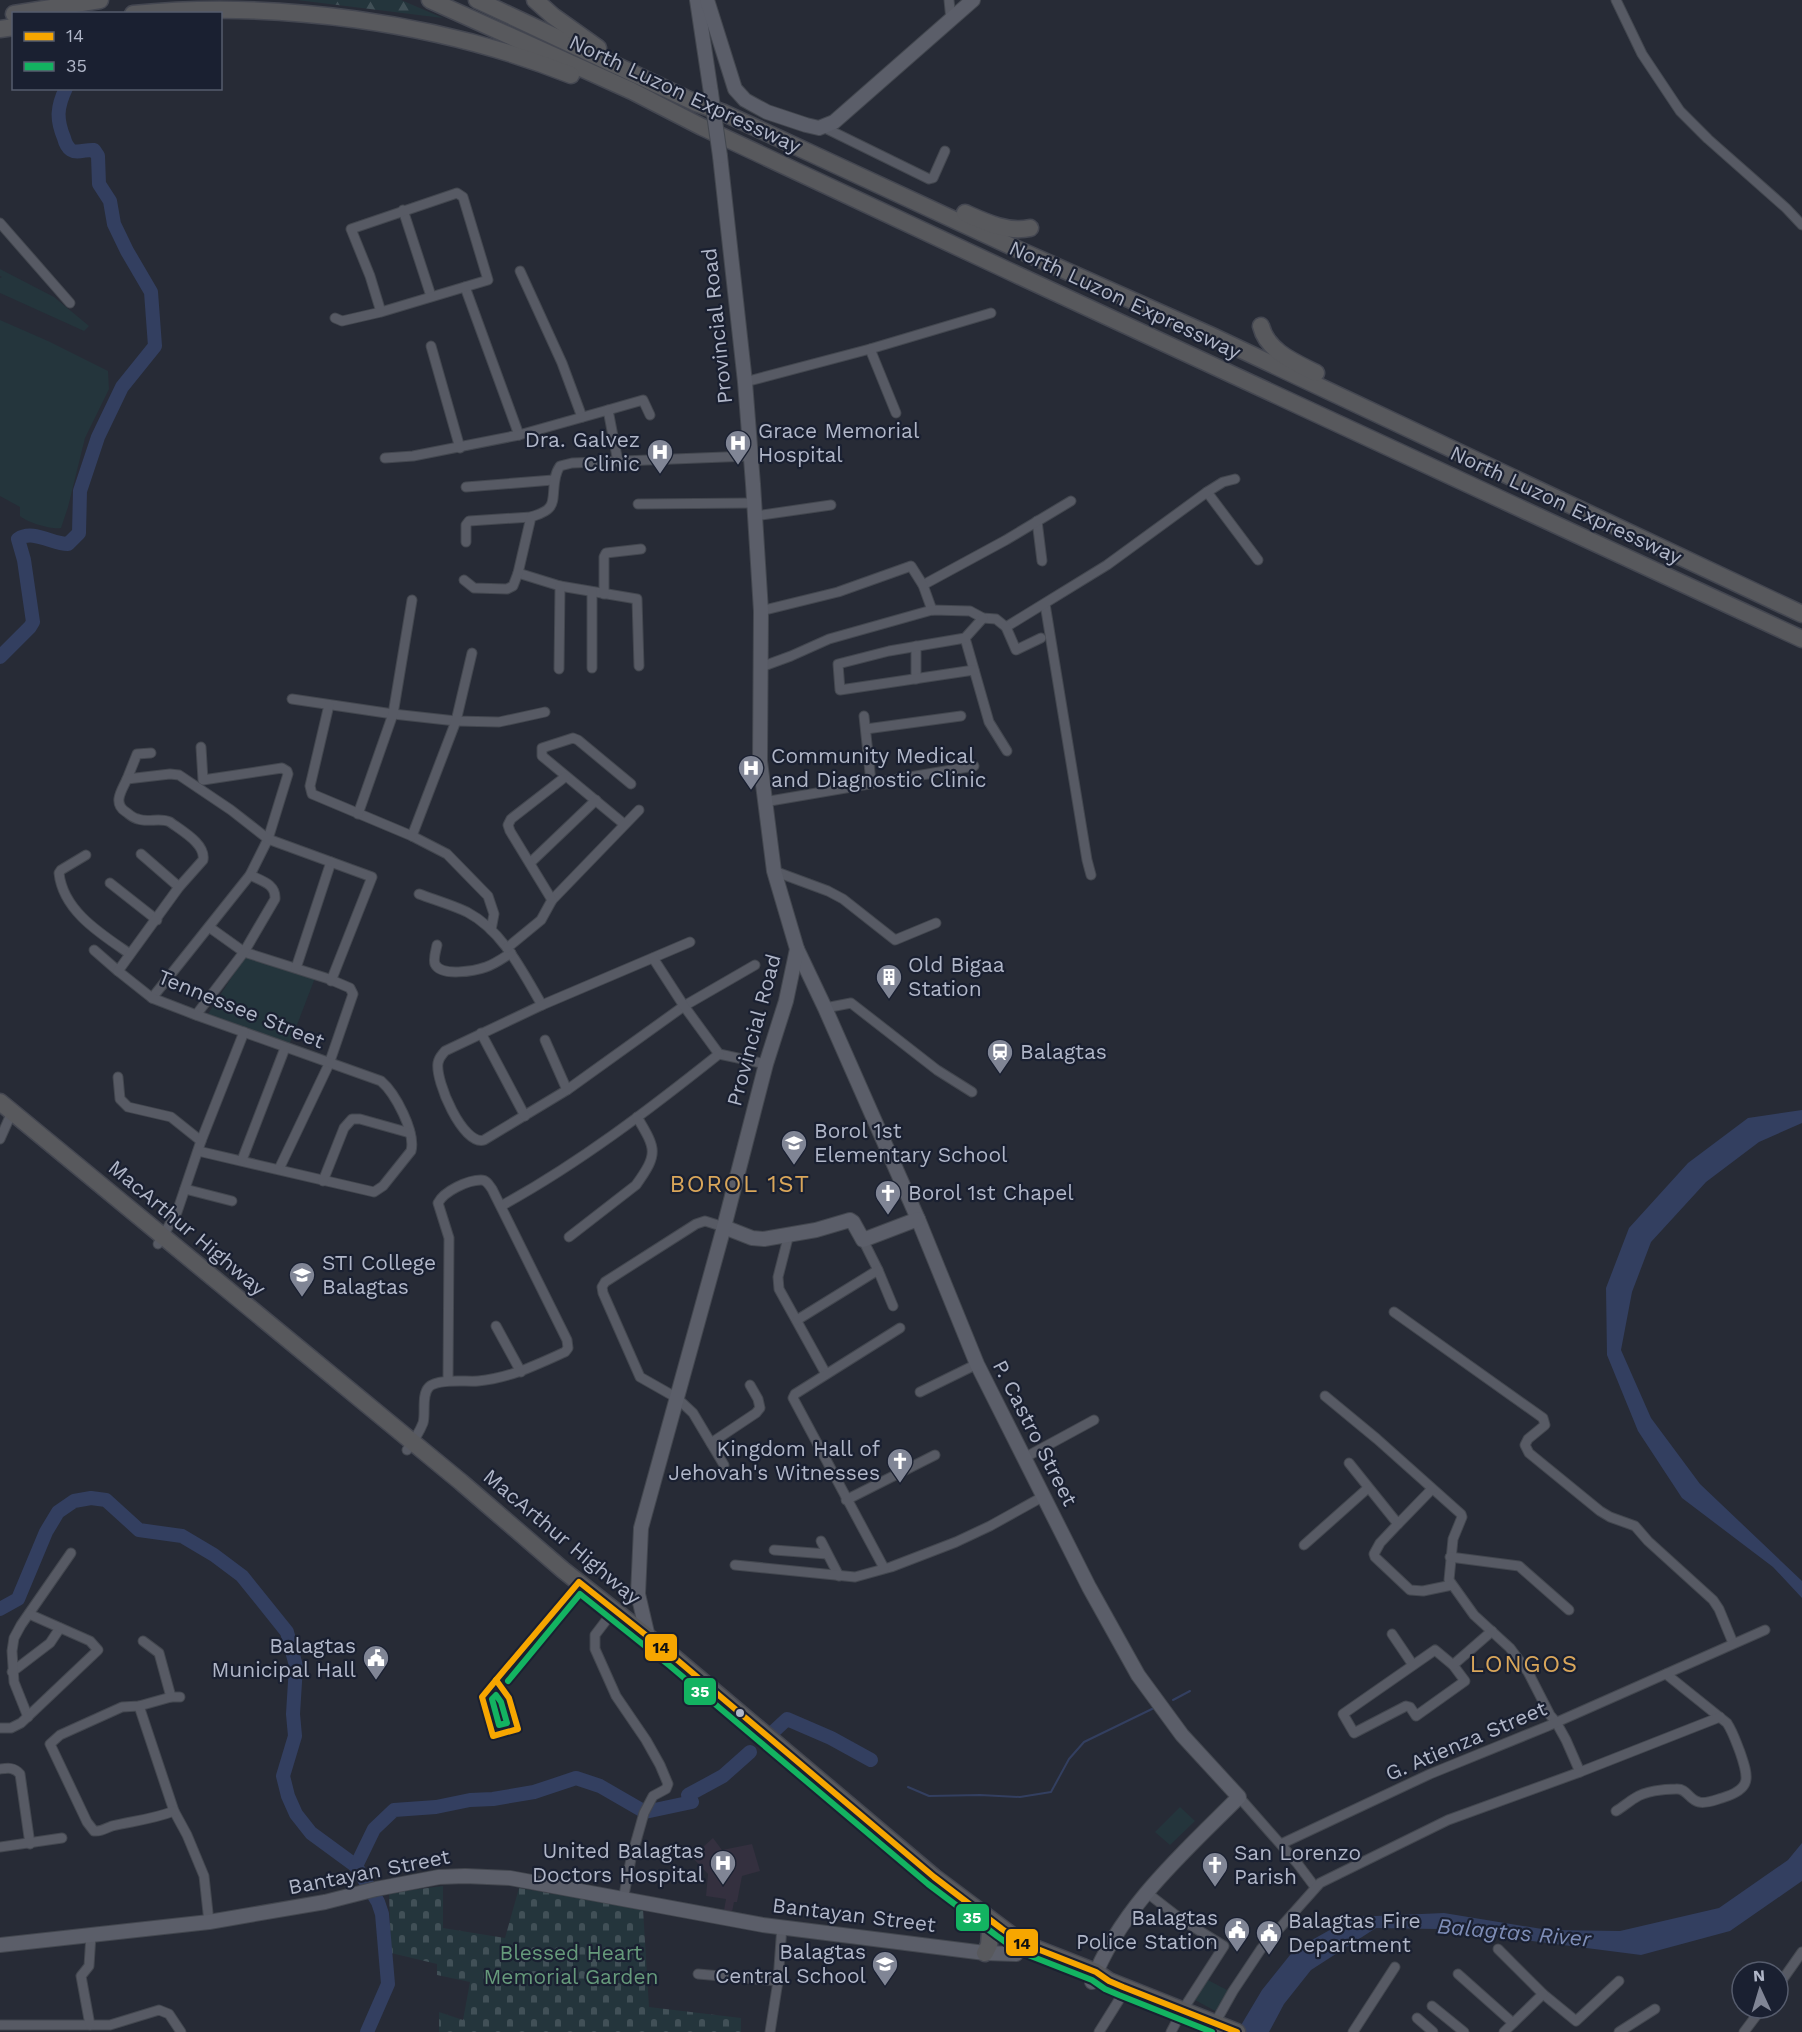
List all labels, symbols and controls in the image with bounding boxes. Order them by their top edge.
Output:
legend [12,12,222,90]
text: 14 [66,25,84,46]
street label: North Luzon Expressway [565,29,805,158]
text: 35 [66,55,87,76]
street label: North Luzon Expressway [1005,235,1245,364]
street label: Provincial Road [696,247,737,405]
place label: Grace Memorial Hospital [758,418,920,467]
place label: Dra. Galvez Clinic [525,427,640,476]
hospital icon: Grace Memorial Hospital [723,428,753,466]
hospital icon: Dra. Galvez Clinic [645,437,675,475]
street label: North Luzon Expressway [1446,440,1686,569]
place label: Community Medical and Diagnostic Clinic [771,743,987,792]
hospital icon: Community Medical and Diagnostic Clinic [736,753,766,791]
street label: Provincial Road [721,951,786,1109]
place label: Old Bigaa Station [908,952,1005,1001]
building icon: Old Bigaa Station [874,962,904,1000]
street label: Tennessee Street [154,964,328,1053]
station icon: Balagtas [985,1037,1015,1075]
place label: Balagtas [1020,1039,1107,1064]
place label: Borol 1st Elementary School [814,1118,1008,1167]
school or university icon: Borol 1st Elementary School [779,1128,809,1166]
street label: MacArthur Highway [104,1155,271,1301]
district label: BOROL 1ST [670,1170,810,1198]
church icon: Borol 1st Chapel [873,1178,903,1216]
place label: Borol 1st Chapel [908,1180,1074,1205]
place label: STI College Balagtas [322,1250,436,1299]
school or university icon: STI College Balagtas [287,1260,317,1298]
street label: P. Castro Street [988,1356,1083,1510]
place label: Kingdom Hall of Jehovah's Witnesses [668,1436,880,1485]
church icon: Kingdom Hall of Jehovah's Witnesses [885,1446,915,1484]
street label: MacArthur Highway [479,1464,646,1610]
place label: Balagtas Municipal Hall [211,1633,357,1682]
line badge: 14 [644,1633,678,1662]
text: 14 [652,1638,670,1657]
public building icon: Balagtas Municipal Hall [361,1643,391,1681]
district label: LONGOS [1469,1650,1579,1678]
line badge: 35 [683,1677,717,1706]
text: 35 [691,1682,709,1701]
street label: G. Atienza Street [1381,1695,1550,1786]
unlabelled marker [734,1707,746,1719]
place label: United Balagtas Doctors Hospital [532,1838,705,1887]
place label: San Lorenzo Parish [1234,1840,1361,1889]
street label: Bantayan Street [286,1844,452,1899]
hospital icon: United Balagtas Doctors Hospital [708,1848,738,1886]
church icon: San Lorenzo Parish [1200,1850,1230,1888]
street label: Bantayan Street [771,1892,937,1937]
line badge: 35 [955,1903,990,1932]
place label: Balagtas Police Station [1076,1905,1218,1954]
text: 35 [963,1908,981,1927]
place label: Balagtas Fire Department [1288,1908,1421,1957]
water label: Balagtas River [1436,1913,1593,1952]
public building icon: Balagtas Police Station [1222,1915,1252,1953]
public building icon: Balagtas Fire Department [1254,1918,1284,1956]
line badge: 14 [1005,1928,1039,1957]
text: 14 [1013,1934,1031,1953]
place label: Balagtas Central School [715,1939,867,1988]
park label: Blessed Heart Memorial Garden [484,1940,659,1989]
school or university icon: Balagtas Central School [870,1949,900,1987]
north arrow [1730,1960,1790,2020]
text: N [1752,1966,1766,1985]

